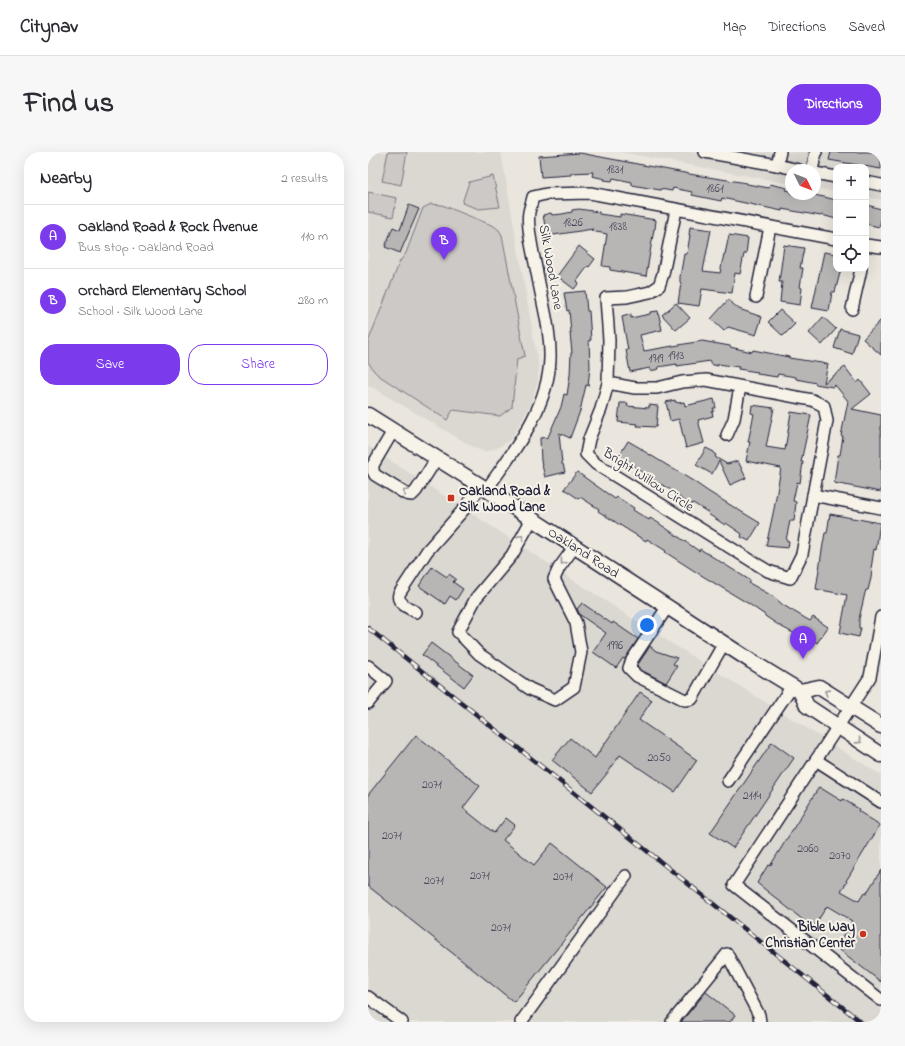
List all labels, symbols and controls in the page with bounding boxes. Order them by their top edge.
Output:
text: Citynav [20,14,78,41]
text: Map [723,17,746,38]
text: Directions [768,17,826,38]
text: Saved [848,17,885,38]
text: Find us [24,84,114,125]
button: Directions [787,84,881,125]
house number: 1831 [606,161,624,179]
north arrow [785,164,821,200]
map controls [833,164,869,272]
button: + [833,164,869,200]
text: Nearby [40,166,92,191]
text: 2 results [281,169,328,188]
house number: 1861 [706,180,724,198]
button: − [833,200,869,236]
house number: 1826 [563,214,583,232]
text: Oakland Road & Rock Avenue [78,216,258,238]
house number: 1838 [609,218,627,236]
street label: Silk Wood Lane [533,223,568,312]
text: A [49,227,57,246]
text: 110 m [301,227,328,246]
pin: B [431,227,457,260]
button: locate [833,236,869,272]
text: Bus stop · Oakland Road [78,238,214,257]
text: Orchard Elementary School [78,280,246,302]
text: B [49,291,57,310]
text: 280 m [298,291,328,310]
text: School · Silk Wood Lane [78,302,203,321]
button: Save [40,344,180,385]
button: Share [188,344,328,385]
house number: 1913 [668,347,684,365]
house number: 1919 [649,350,664,368]
street label: Bright Willow Circle [597,442,699,519]
place label: Oakland Road & Silk Wood Lane [459,481,551,518]
one-way arrow [401,489,409,497]
marker: Oakland Road & Silk Wood Lane [446,493,456,503]
street label: Oakland Road [543,522,623,584]
one-way arrow [517,534,524,541]
one-way arrow [561,558,568,565]
your location [637,615,657,635]
pin: A [790,626,816,659]
house number: 1996 [607,637,624,655]
one-way arrow [824,689,831,696]
one-way arrow [855,736,862,744]
house number: 2050 [647,749,671,767]
house number: 2071 [422,776,442,794]
house number: 2114 [743,787,761,805]
house number: 2071 [382,827,402,845]
house number: 2060 [797,840,819,858]
house number: 2070 [829,847,851,865]
house number: 2071 [470,867,490,885]
house number: 2071 [553,868,573,886]
house number: 2071 [424,872,444,890]
place label: Bible Way Christian Center [765,917,856,954]
house number: 2071 [491,919,511,937]
marker: Bible Way Christian Center [858,929,868,939]

